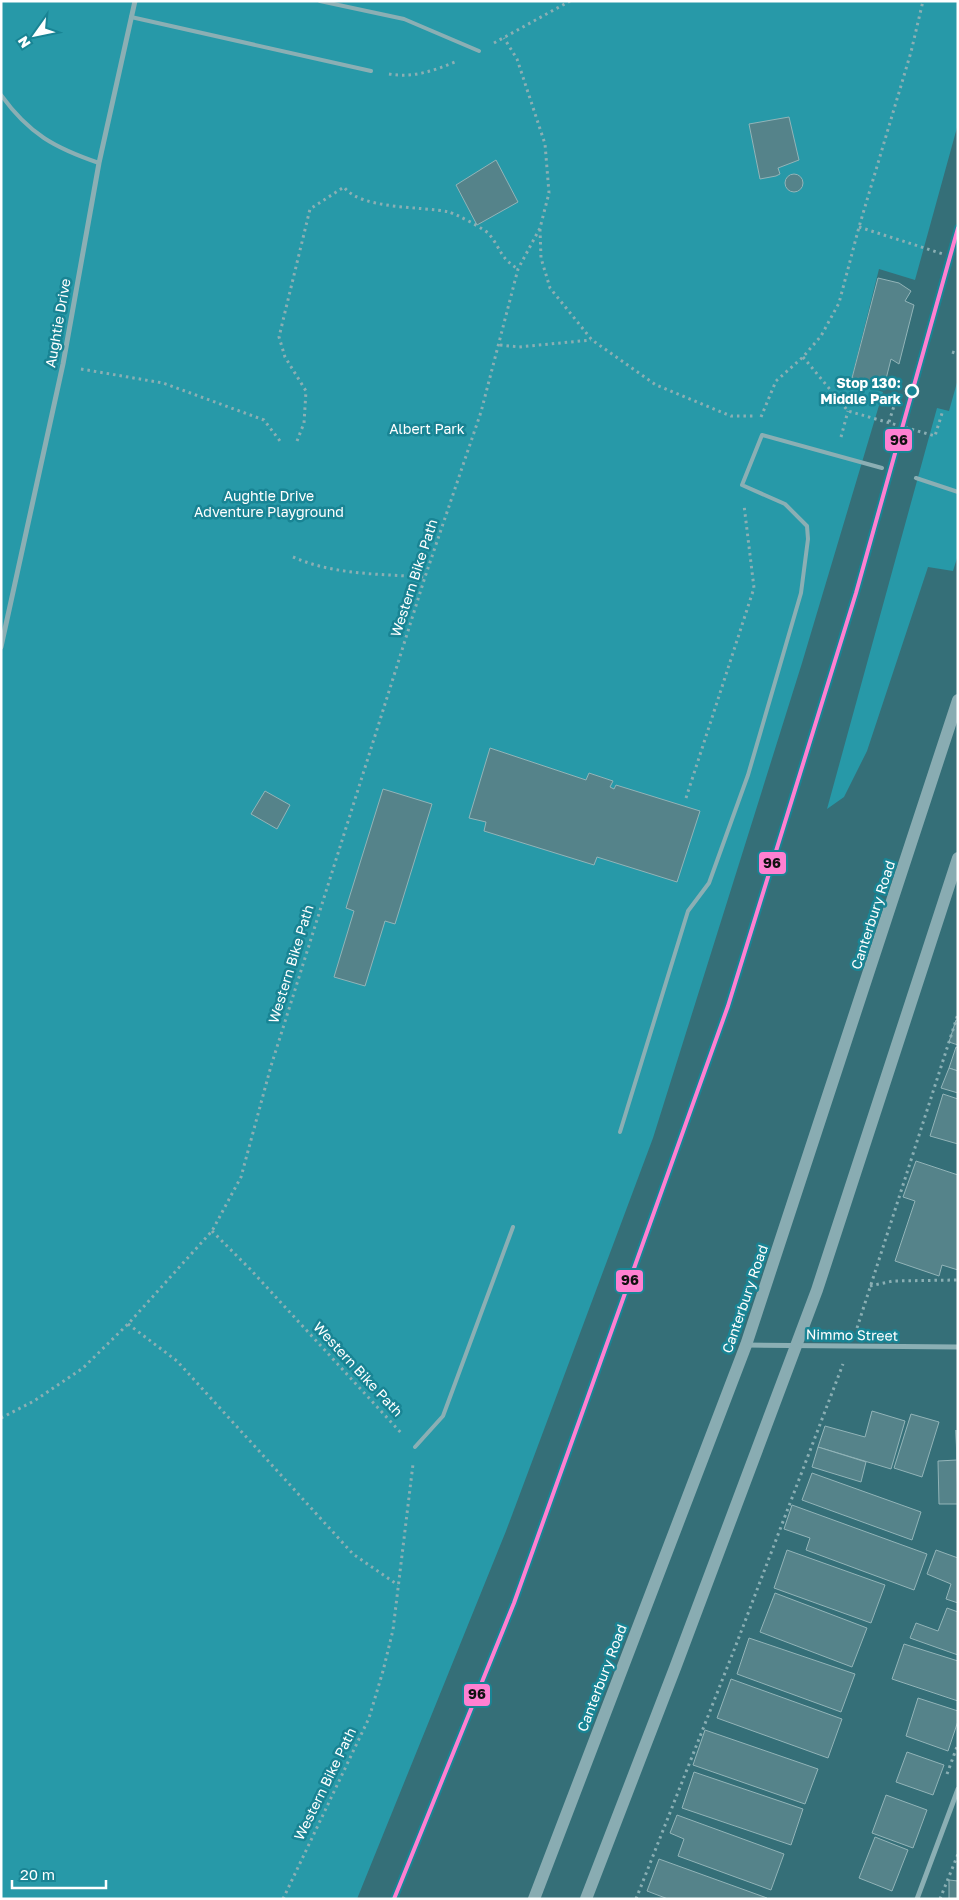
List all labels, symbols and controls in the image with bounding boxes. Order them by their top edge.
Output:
north arrow [10,10,60,60]
text: N [14,33,34,51]
street label: Aughtie Drive [41,277,74,369]
place label: Stop 130: Middle Park [820,374,901,407]
marker: Stop 130: Middle Park [905,384,919,398]
park label: Albert Park [389,420,465,437]
line badge: 96 [884,428,913,452]
text: 96 [890,431,908,448]
park label: Aughtie Drive Adventure Playground [194,487,344,520]
street label: Western Bike Path [386,517,441,639]
line badge: 96 [758,851,787,875]
text: 96 [763,854,781,871]
street label: Canterbury Road [847,858,898,972]
street label: Western Bike Path [264,903,317,1025]
street label: Canterbury Road [718,1242,771,1355]
line badge: 96 [615,1269,644,1293]
text: 96 [621,1271,639,1288]
street label: Western Bike Path [310,1318,407,1419]
street label: Nimmo Street [806,1325,898,1344]
street label: Canterbury Road [573,1622,630,1734]
line badge: 96 [463,1683,491,1707]
text: 96 [468,1685,486,1702]
street label: Western Bike Path [290,1725,359,1843]
scale bar [12,1858,106,1890]
text: 20 m [20,1865,55,1883]

